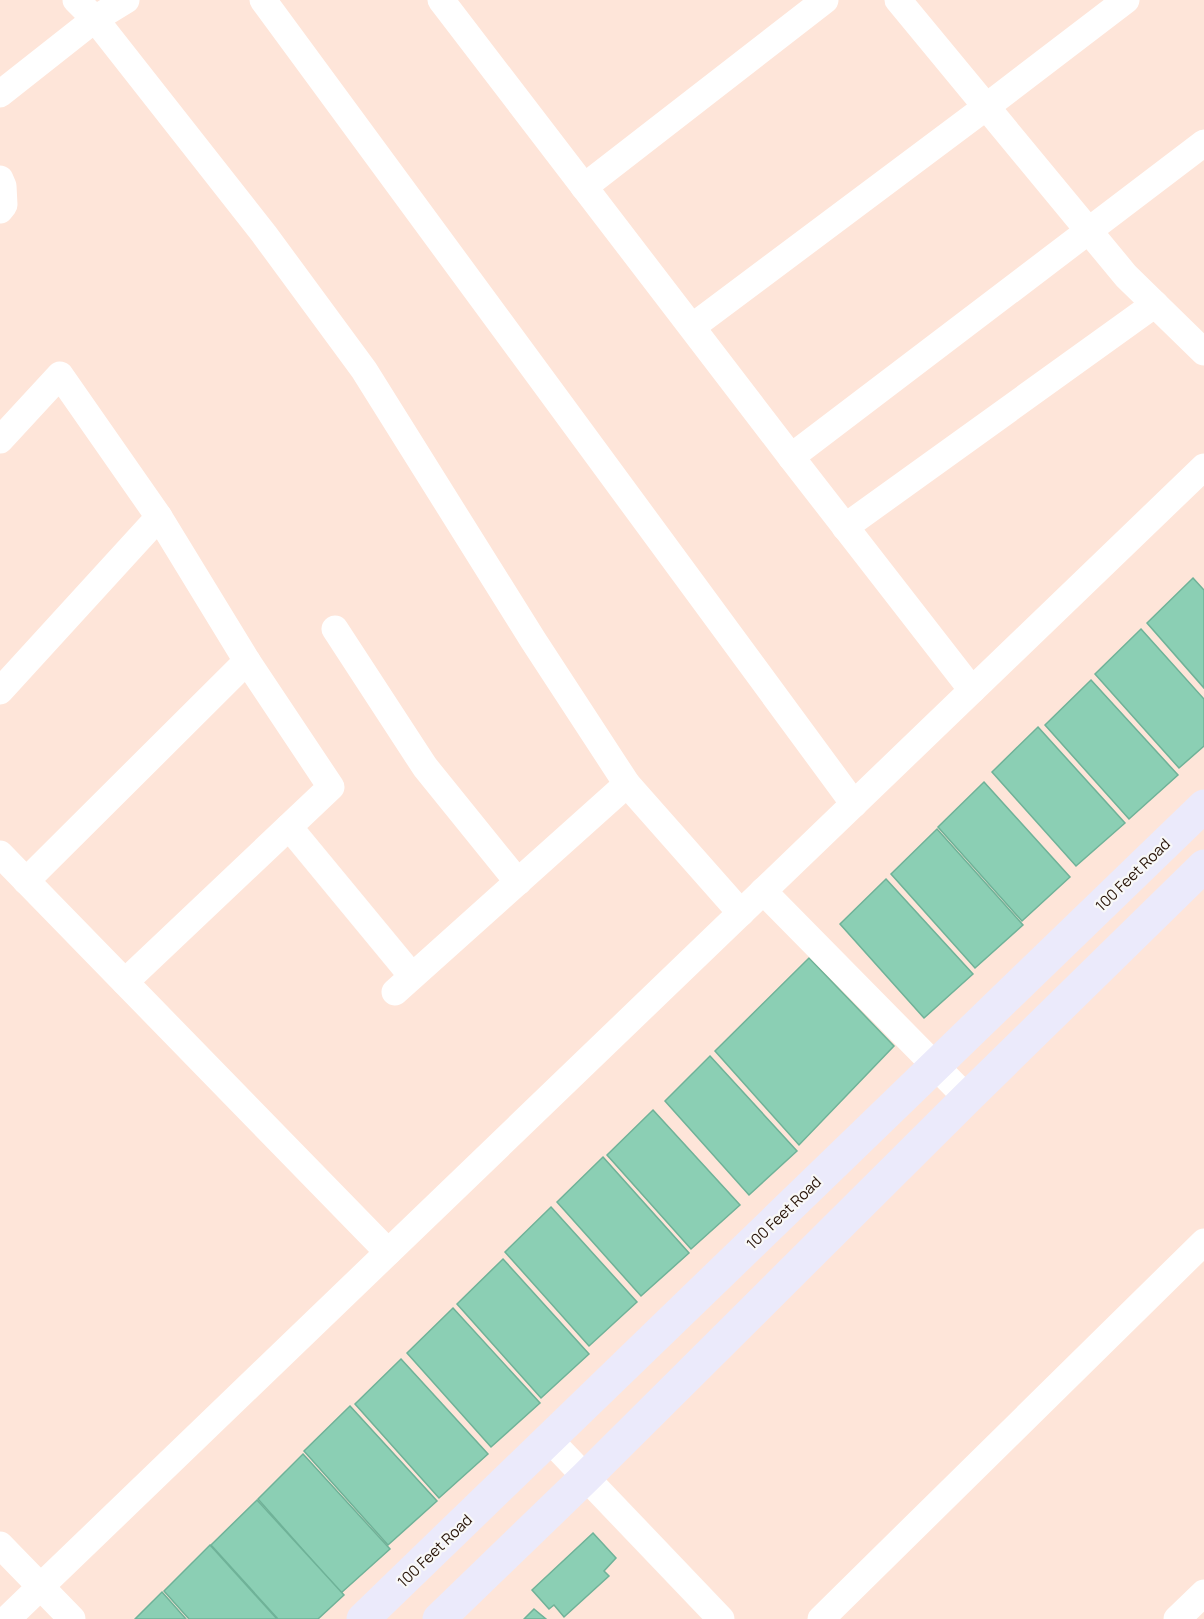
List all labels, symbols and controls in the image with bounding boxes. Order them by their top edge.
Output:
street label: 100 Feet Road [1091,834,1175,916]
street label: 100 Feet Road [742,1172,826,1254]
street label: 100 Feet Road [393,1510,477,1592]

